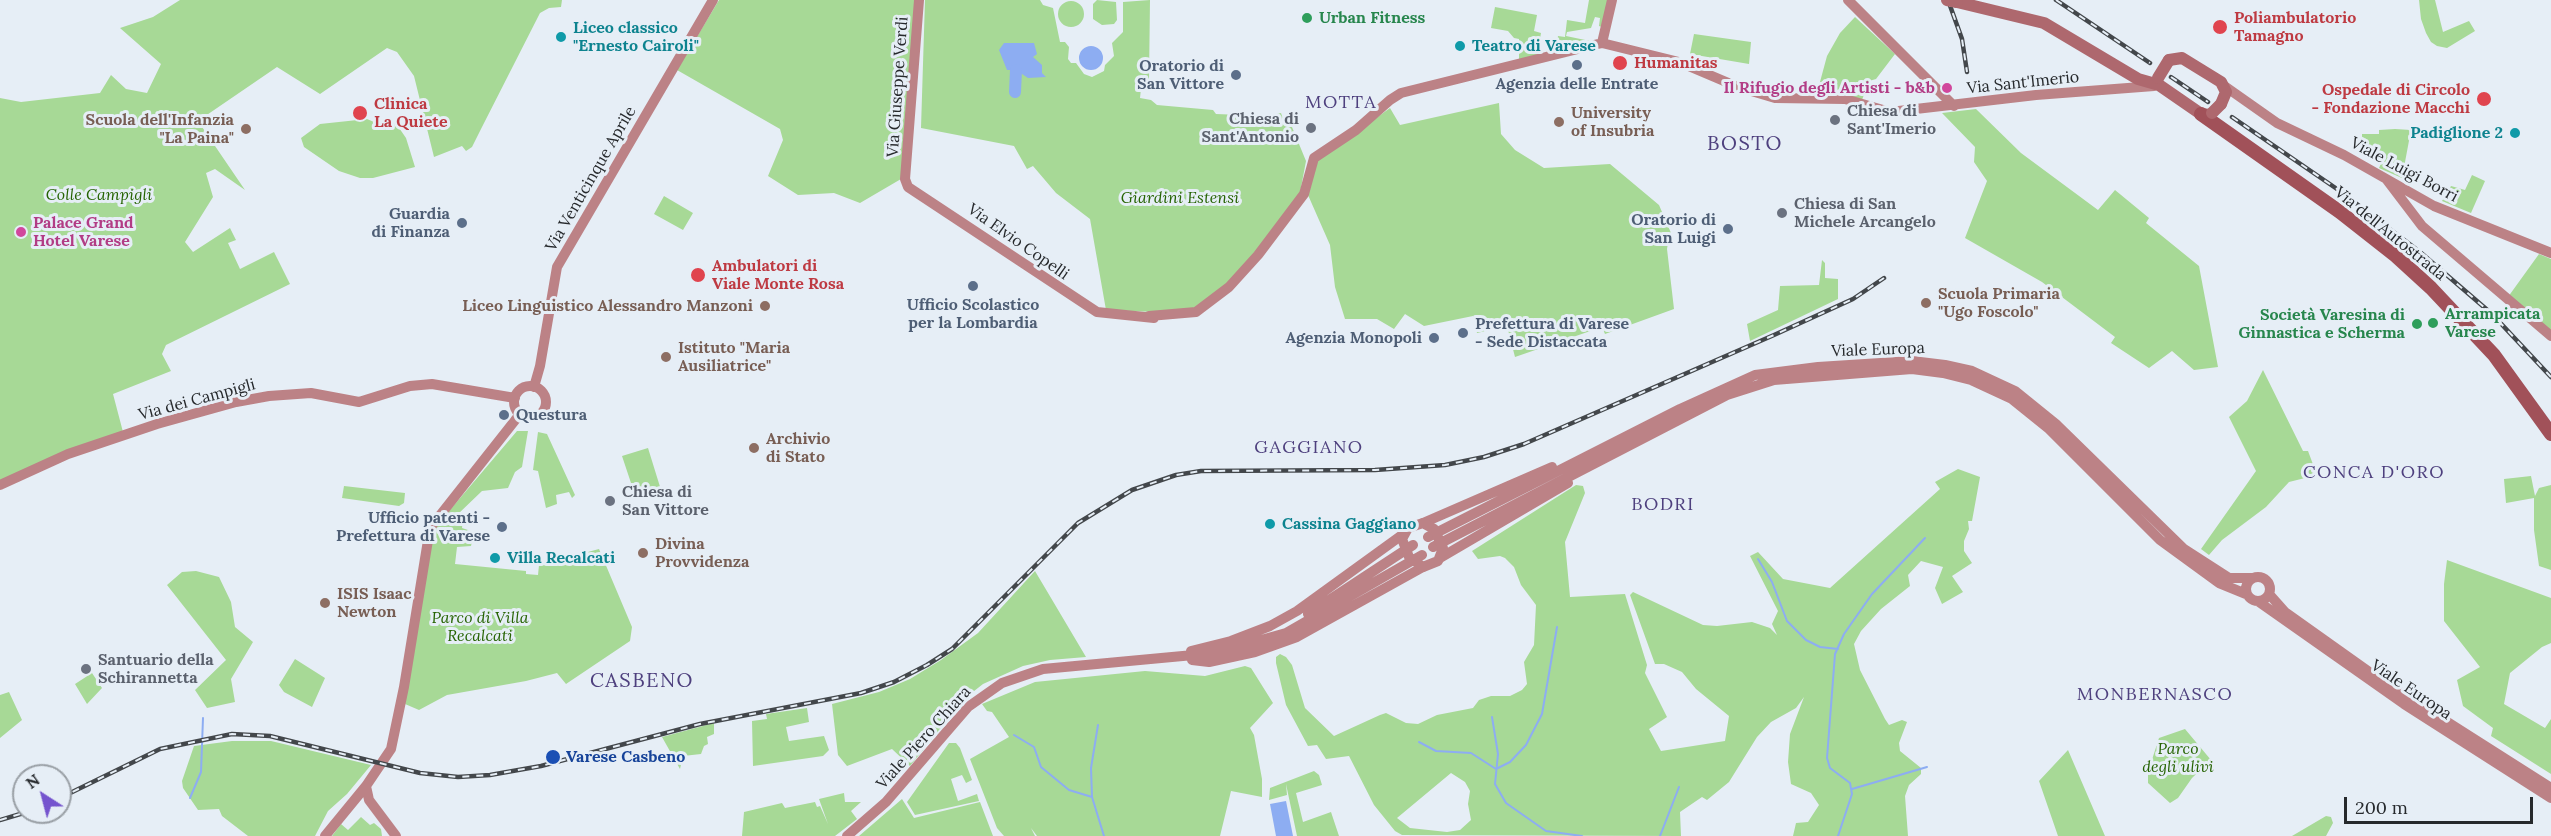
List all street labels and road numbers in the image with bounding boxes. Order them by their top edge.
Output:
street label: Via Giuseppe Verdi [884,16,912,158]
street label: Via Sant'Imerio [1966,68,2080,98]
street label: Via Venticinque Aprile [542,103,640,255]
street label: Viale Luigi Borri [2347,134,2461,206]
street label: Via dell'Autostrada [2330,183,2450,285]
street label: Via Elvio Copelli [964,200,1072,284]
street label: Viale Europa [1831,339,1925,361]
street label: Via dei Campigli [137,375,257,425]
street label: Viale Europa [2367,656,2455,724]
street label: Viale Piero Chiara [873,683,975,793]

